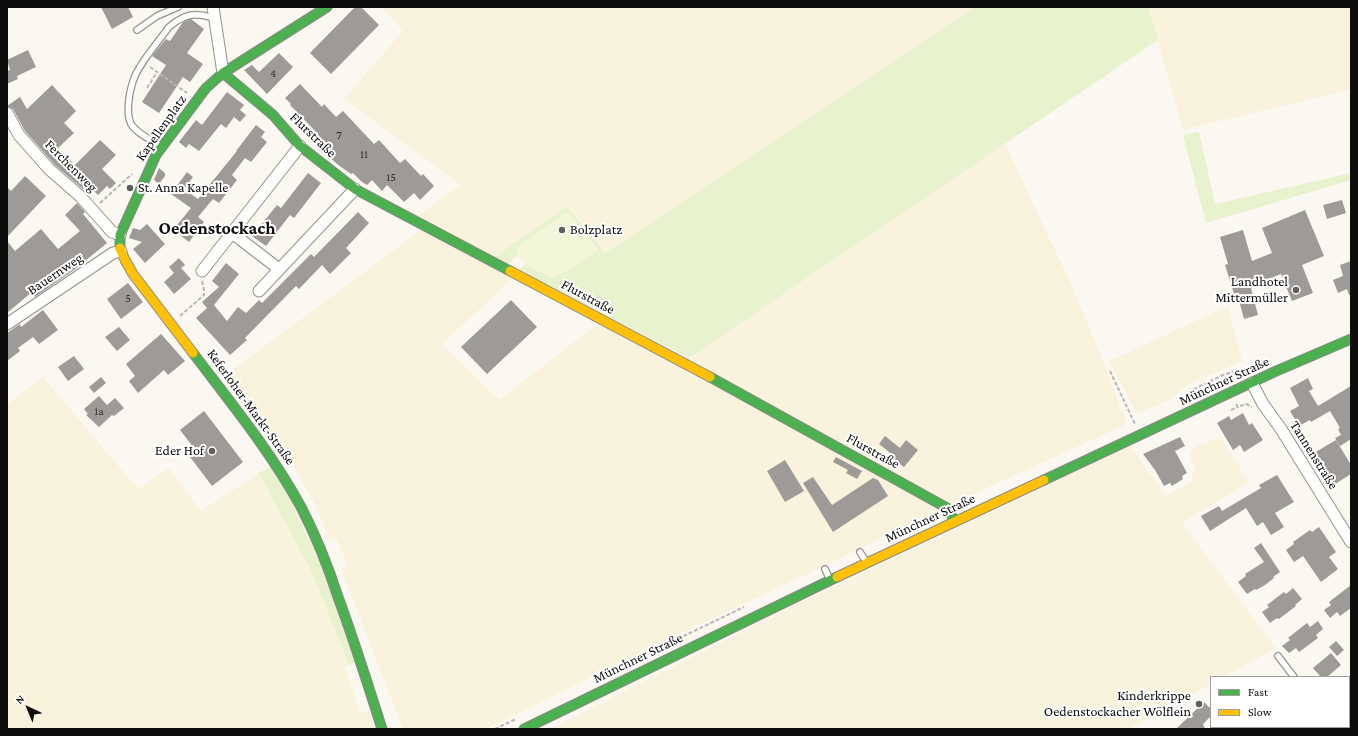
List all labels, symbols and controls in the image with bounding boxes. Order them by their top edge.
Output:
house number: 4 [270,66,276,80]
street label: Kapellenplatz [132,92,190,164]
street label: Flurstraße [286,109,340,161]
house number: 7 [336,128,342,142]
street label: Ferchenweg [41,136,101,196]
house number: 11 [360,147,368,161]
house number: 15 [386,170,396,184]
place label: St. Anna Kapelle [138,180,228,196]
marker: St. Anna Kapelle [125,183,135,193]
district label: Oedenstockach [158,217,276,239]
place label: Bolzplatz [570,222,622,238]
marker: Bolzplatz [557,225,567,235]
street label: Bauernweg [24,249,86,299]
place label: Landhotel Mittermüller [1215,274,1288,306]
street label: Flurstraße [558,276,618,318]
marker: Landhotel Mittermüller [1291,285,1301,295]
house number: 5 [125,291,131,305]
street label: Keferloher-Markt-Straße [203,346,299,468]
street label: Münchner Straße [1176,353,1272,409]
house number: 1a [94,404,104,418]
street label: Tannenstraße [1286,418,1342,492]
street label: Flurstraße [843,430,903,472]
place label: Eder Hof [155,443,204,459]
marker: Eder Hof [207,446,217,456]
street label: Münchner Straße [882,490,978,546]
street label: Münchner Straße [591,629,685,687]
legend [1210,676,1350,728]
text: Fast [1248,685,1268,699]
north arrow [8,688,48,728]
place label: Kinderkrippe Oedenstockacher Wölflein [1044,688,1191,720]
text: N [13,692,27,706]
marker: Kinderkrippe Oedenstockacher Wölflein [1194,699,1204,709]
text: Slow [1248,705,1272,719]

